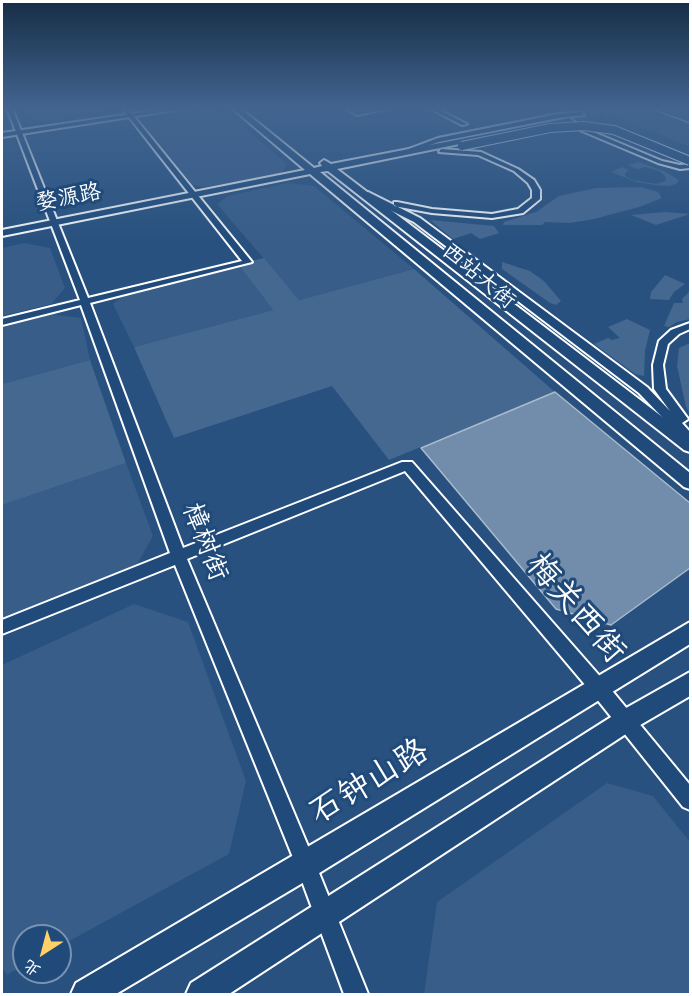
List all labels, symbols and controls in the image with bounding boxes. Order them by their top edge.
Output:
street label: 婺源路 [34,181,104,219]
street label: 西站大街 [435,240,519,316]
street label: 樟树街 [172,499,232,587]
street label: 梅关西街 [515,548,631,674]
street label: 石钟山路 [304,734,438,836]
north arrow [12,924,72,984]
text: 北 [19,953,46,981]

